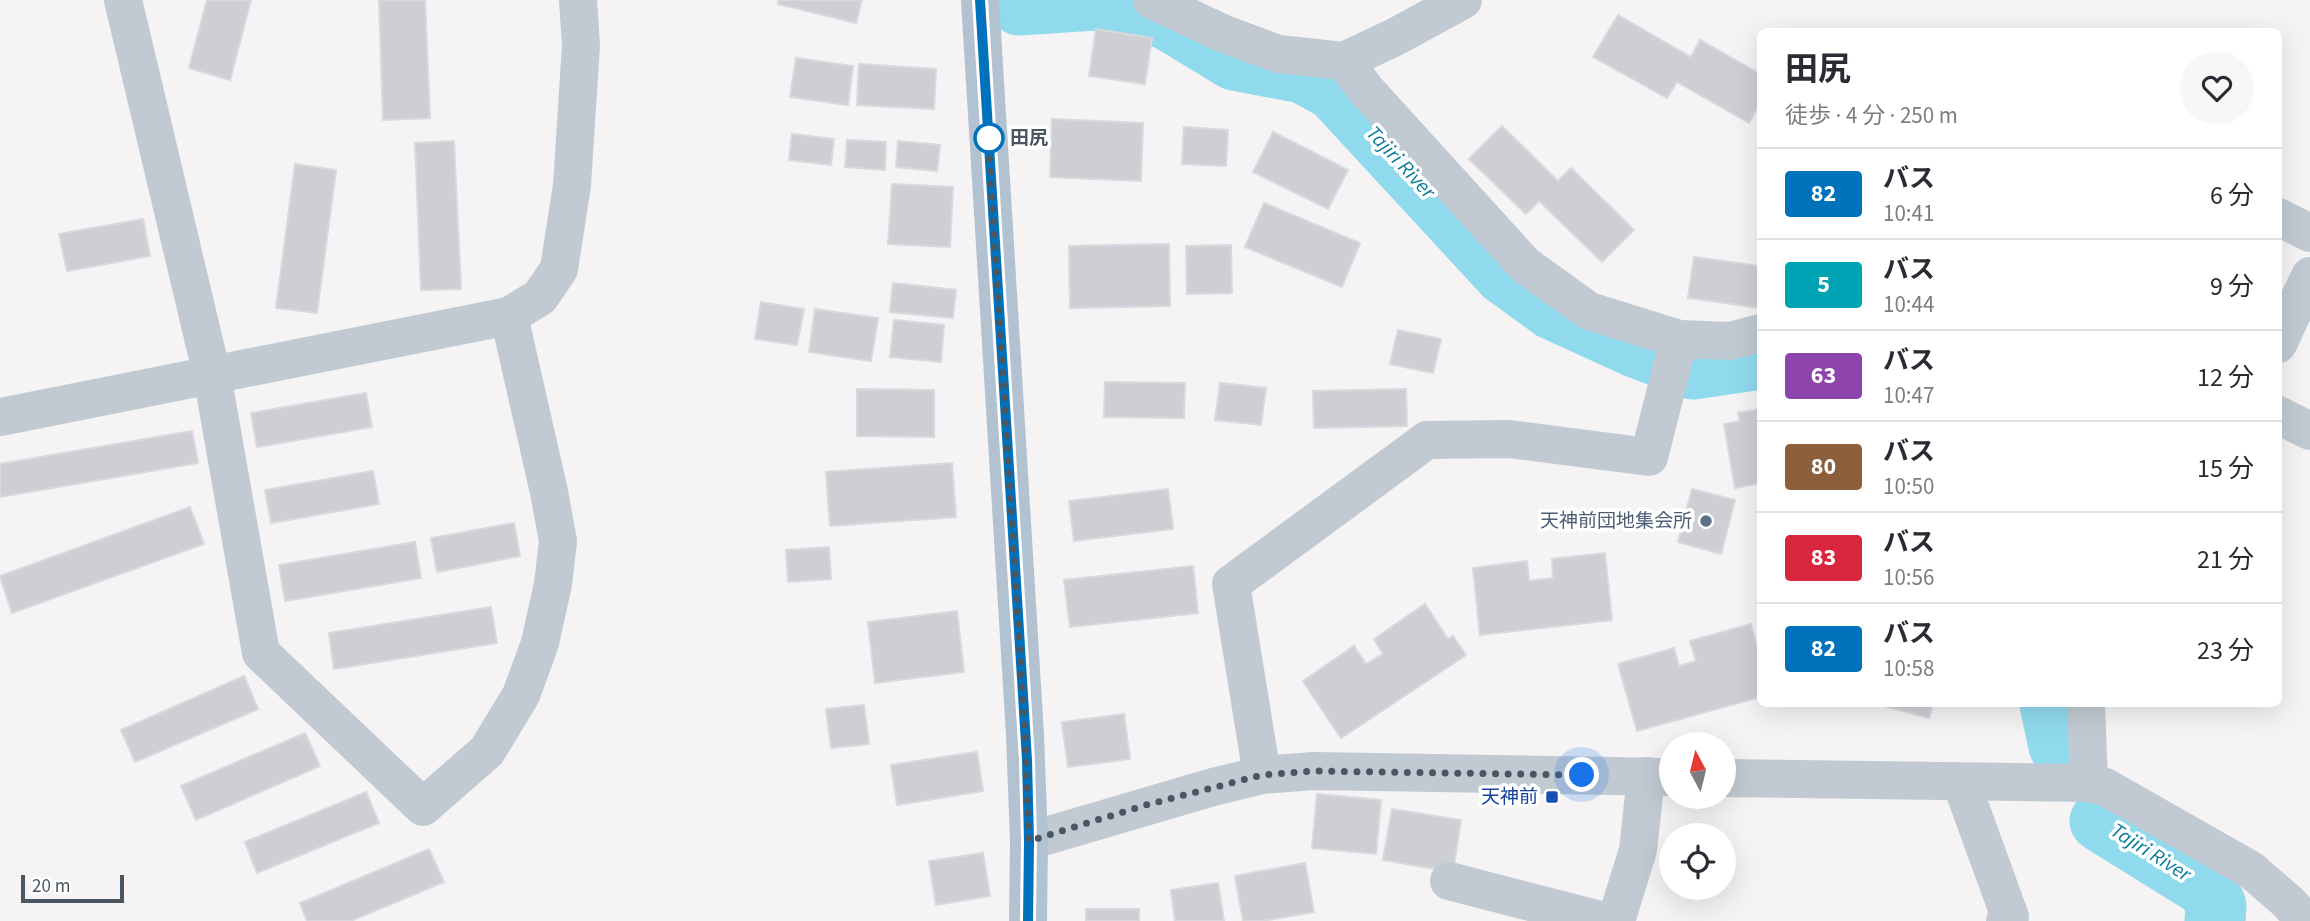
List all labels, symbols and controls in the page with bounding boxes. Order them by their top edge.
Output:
text: 田尻 [1785,46,1851,93]
button: heart [2180,51,2254,125]
text: 徒歩 · 4 分 · 250 m [1785,99,1958,132]
water label: Tajiri River [1359,119,1443,206]
marker: 田尻 [974,123,1004,153]
place label: 田尻 [1010,125,1048,152]
text: バス [1883,160,1935,197]
text: 82 [1811,176,1836,211]
text: 6 分 [2210,177,2254,214]
text: 10:41 [1883,197,1934,230]
text: バス [1883,251,1935,288]
text: 5 [1817,267,1830,302]
text: 9 分 [2210,268,2254,305]
text: 10:44 [1883,288,1934,321]
text: バス [1883,342,1935,379]
text: 63 [1811,358,1836,393]
text: 12 分 [2197,359,2254,396]
text: 10:47 [1883,379,1934,412]
text: バス [1883,433,1935,470]
text: 80 [1811,449,1836,484]
text: 15 分 [2197,450,2254,487]
text: 10:50 [1883,470,1934,503]
place label: 天神前団地集会所 [1540,508,1692,535]
marker: 天神前団地集会所 [1698,513,1714,529]
text: バス [1883,524,1935,561]
text: 83 [1811,540,1836,575]
text: 21 分 [2197,541,2254,578]
text: 10:56 [1883,561,1934,594]
text: バス [1883,615,1935,652]
text: 82 [1811,631,1836,666]
text: 23 分 [2197,632,2254,669]
text: 10:58 [1883,652,1934,685]
north arrow [1659,732,1736,808]
map controls [1659,732,1736,900]
your location [1564,757,1599,792]
place label: 天神前 [1481,784,1538,811]
marker: 天神前 [1544,789,1560,805]
water label: Tajiri River [2105,815,2198,889]
button: locate [1659,823,1736,900]
scale bar [21,872,124,904]
text: 20 m [32,873,70,900]

